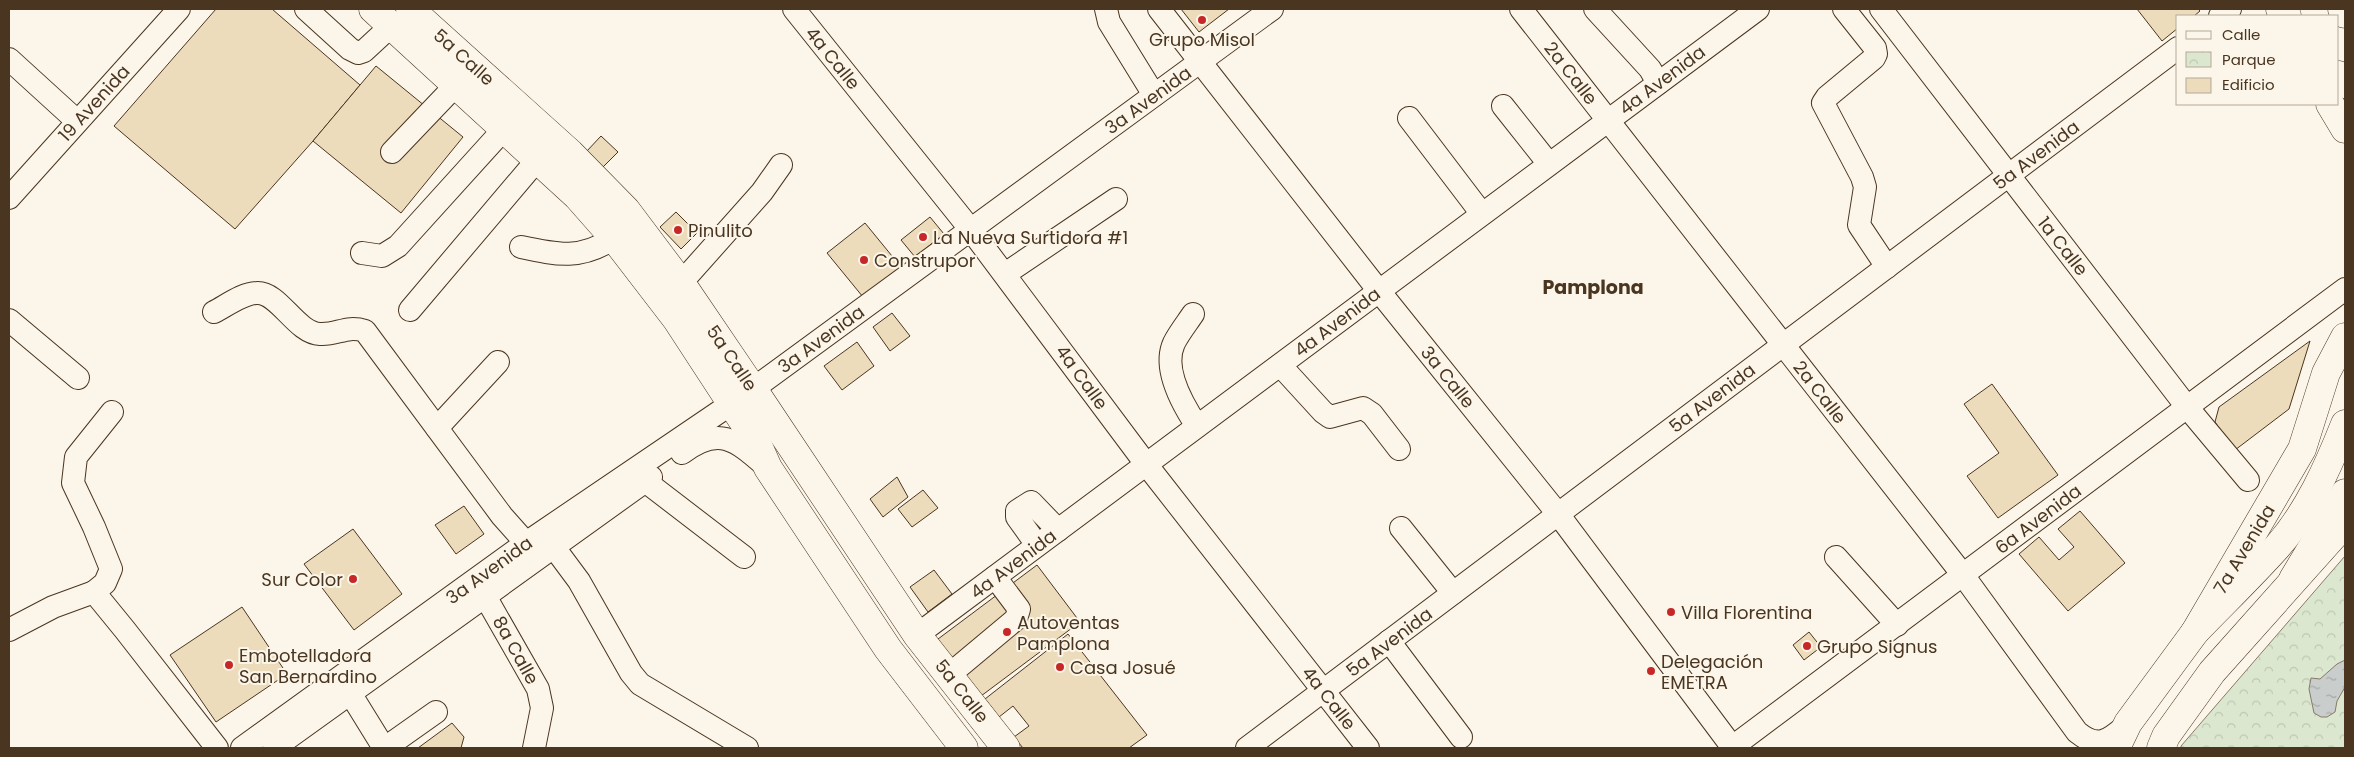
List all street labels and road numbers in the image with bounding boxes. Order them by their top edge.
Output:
street label: 4a Calle [800,21,866,95]
street label: 5a Calle [428,23,500,91]
street label: 2a Calle [1539,36,1603,110]
street label: 4a Avenida [1614,39,1710,121]
street label: 19 Avenida [53,59,135,147]
street label: 3a Avenida [1100,60,1196,140]
street label: 5a Avenida [1988,114,2084,196]
street label: 1a Calle [2032,211,2094,281]
street label: 4a Avenida [1289,281,1385,363]
street label: 3a Avenida [773,299,869,379]
street label: 5a Calle [701,320,763,396]
street label: 4a Calle [1050,340,1114,414]
street label: 3a Calle [1415,341,1481,413]
street label: 2a Calle [1788,355,1852,429]
street label: 5a Avenida [1664,357,1760,439]
street label: 6a Avenida [1990,478,2086,560]
street label: 7a Avenida [2207,499,2281,599]
street label: 4a Avenida [965,523,1061,605]
street label: 3a Avenida [441,530,537,610]
street label: 5a Avenida [1341,601,1437,683]
street label: 8a Calle [487,611,545,689]
street label: 5a Calle [929,654,995,728]
street label: 4a Calle [1296,661,1362,735]

